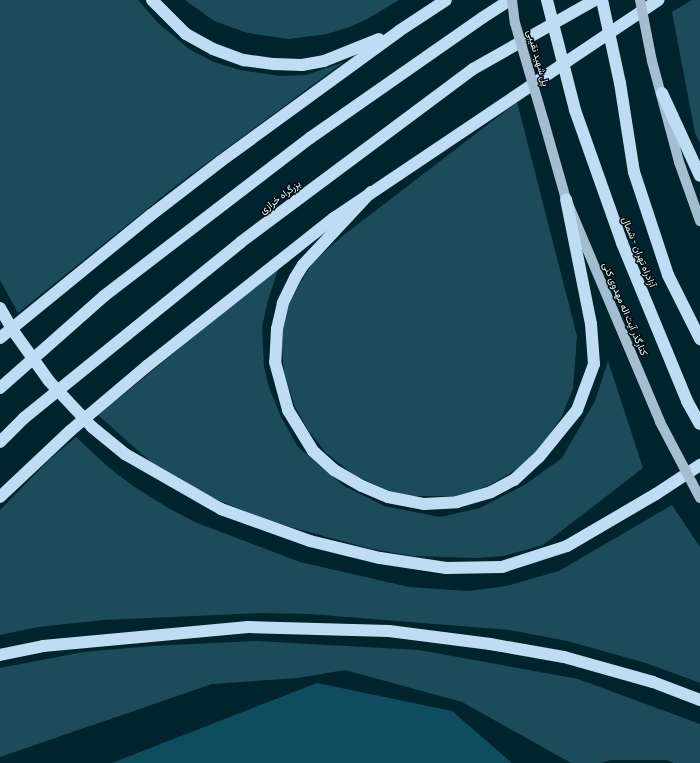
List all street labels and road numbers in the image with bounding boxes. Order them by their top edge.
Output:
street label: پل شهید نقیبی [524,28,552,88]
street label: بزرگراه خرازی [257,178,303,216]
street label: آزادراه تهران - شمال [619,215,659,289]
street label: کنارگذر آیت اله مهدوی کنی [600,260,650,358]

